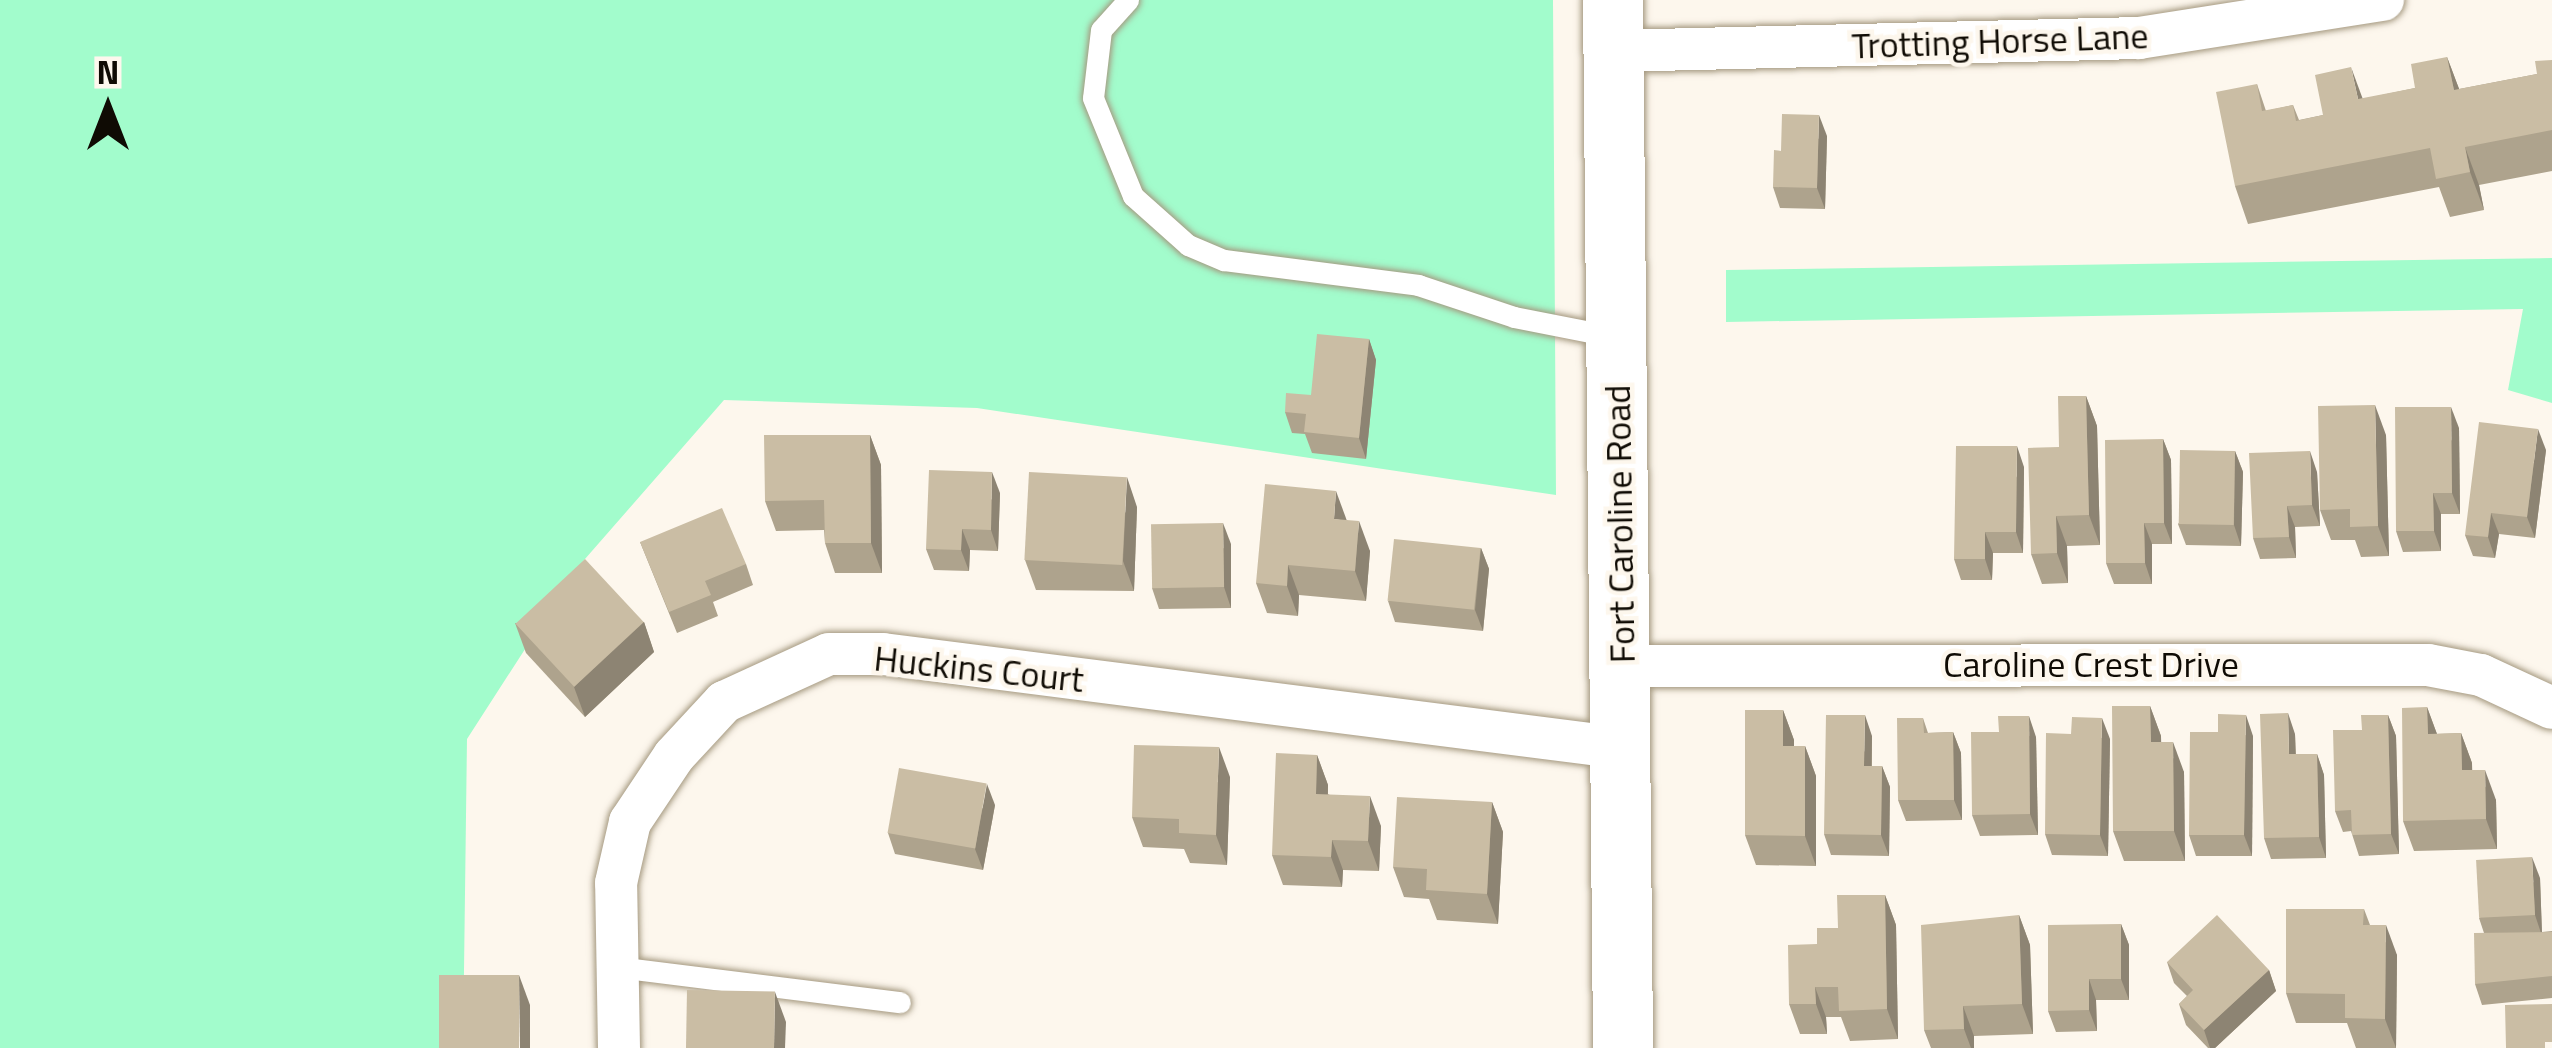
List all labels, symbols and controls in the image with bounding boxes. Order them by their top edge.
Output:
street label: Trotting Horse Lane [1851,13,2149,67]
text: N [97,47,119,97]
north arrow [48,48,168,168]
street label: Fort Caroline Road [1595,384,1643,664]
street label: Huckins Court [872,636,1086,700]
street label: Caroline Crest Drive [1943,642,2239,686]

